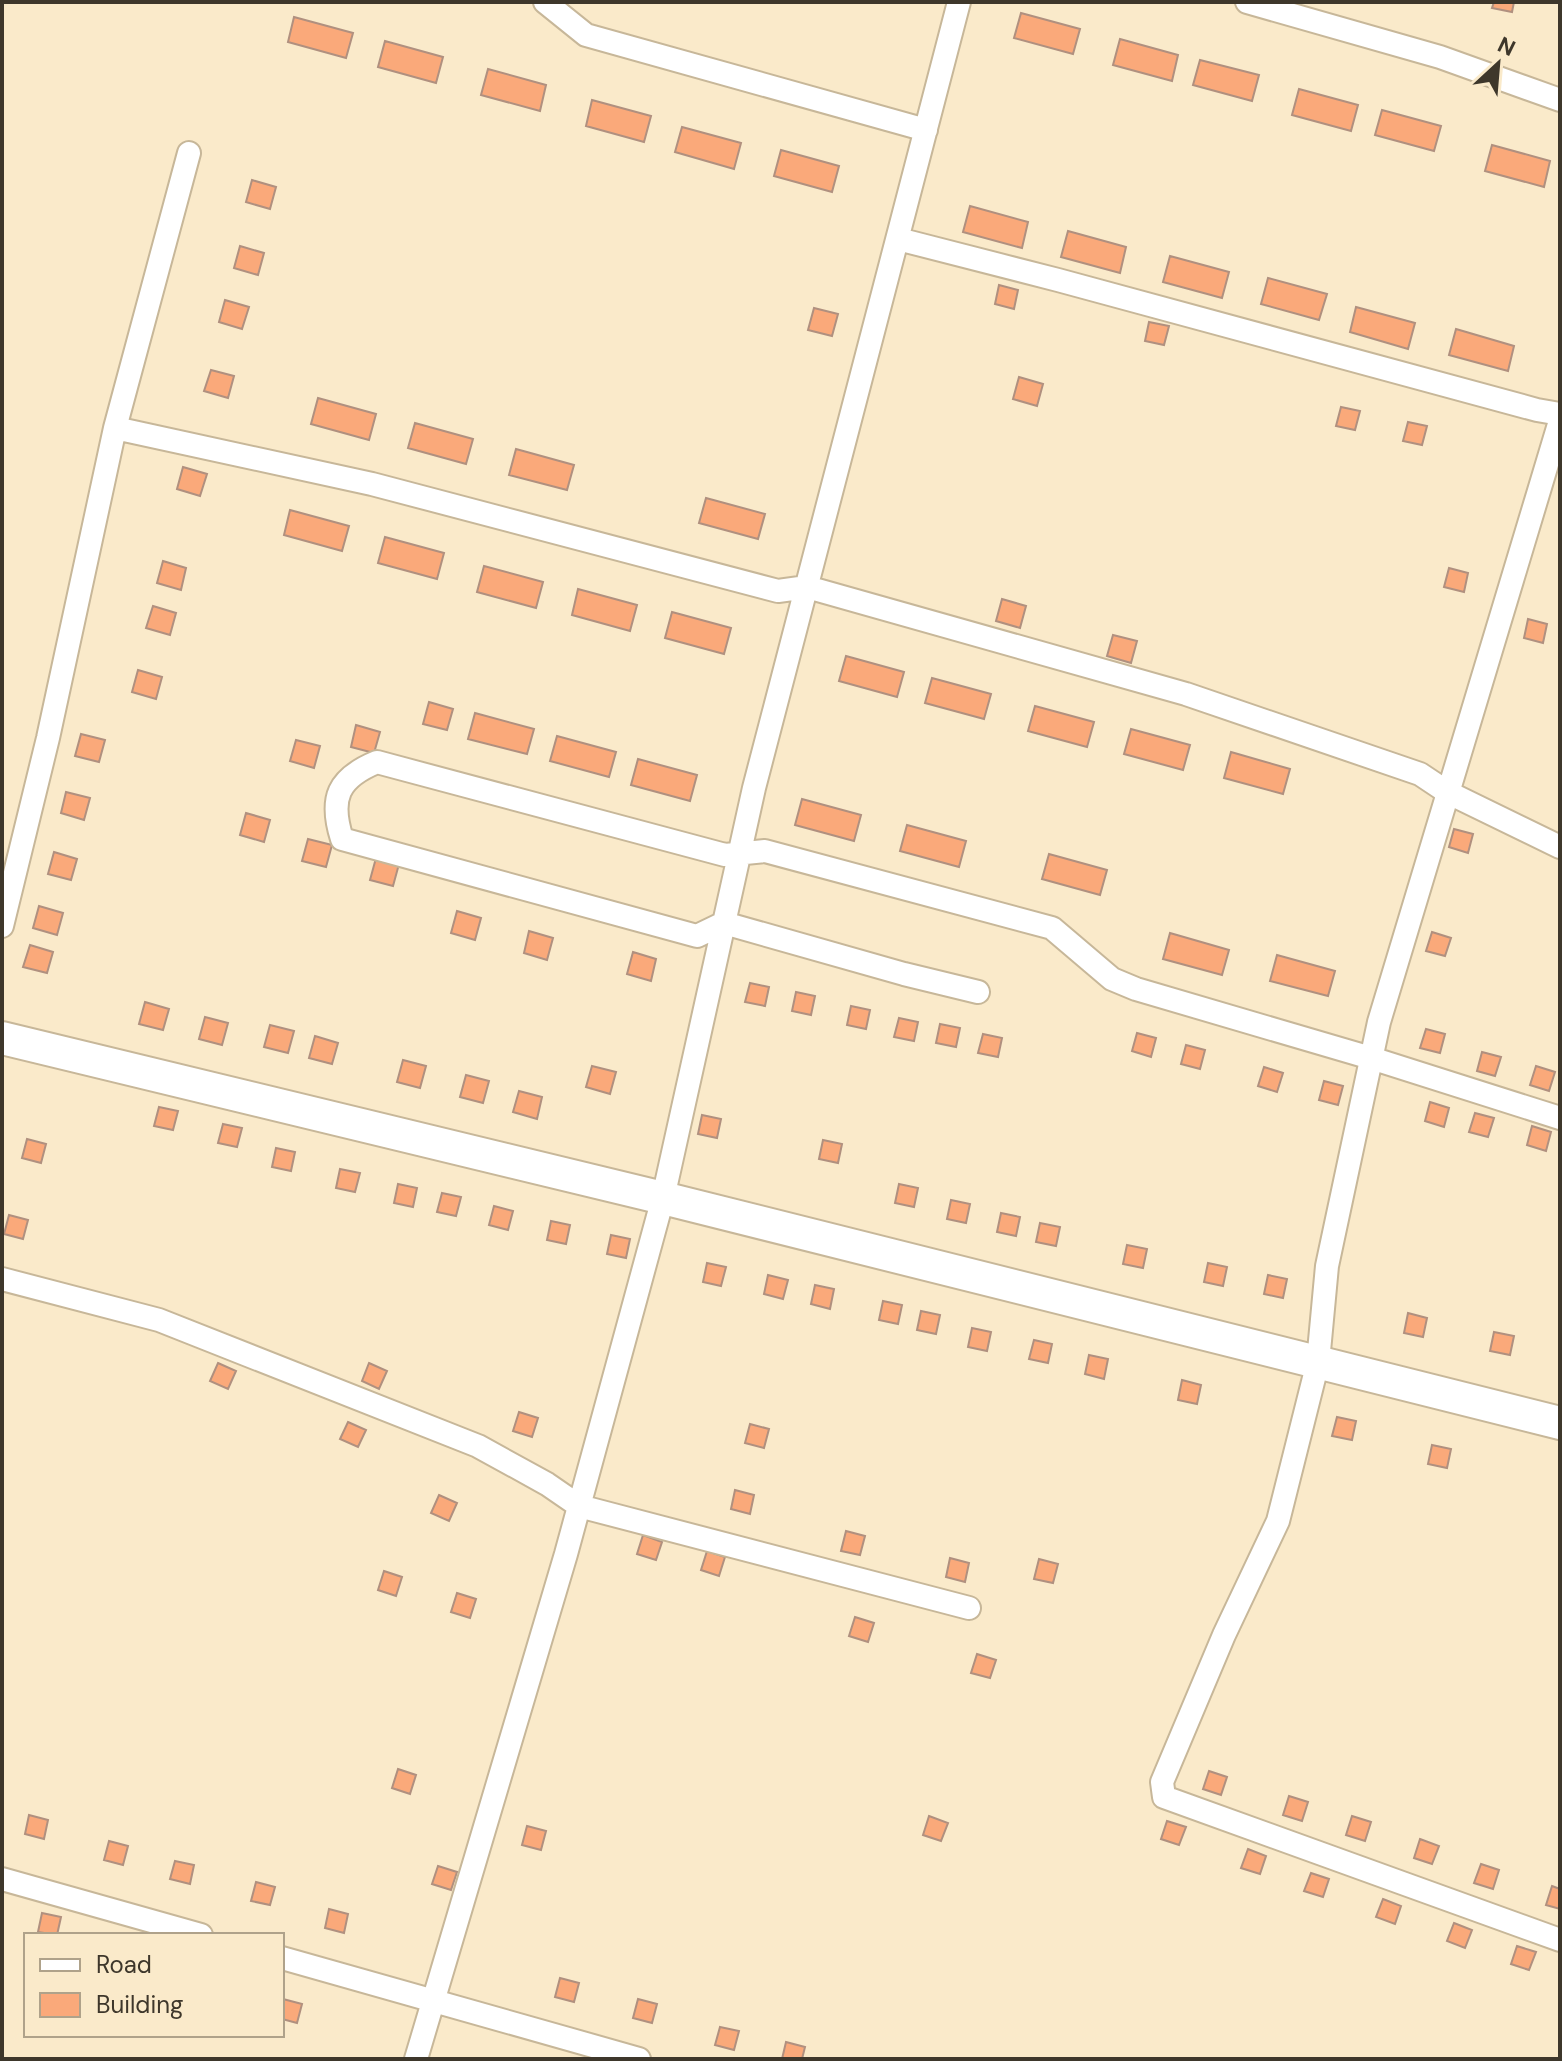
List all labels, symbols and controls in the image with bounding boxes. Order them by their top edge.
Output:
north arrow [1458,24,1538,104]
text: N [1493,30,1520,63]
legend [24,1933,284,2037]
text: Road [96,1949,152,1980]
text: Building [96,1989,183,2020]

